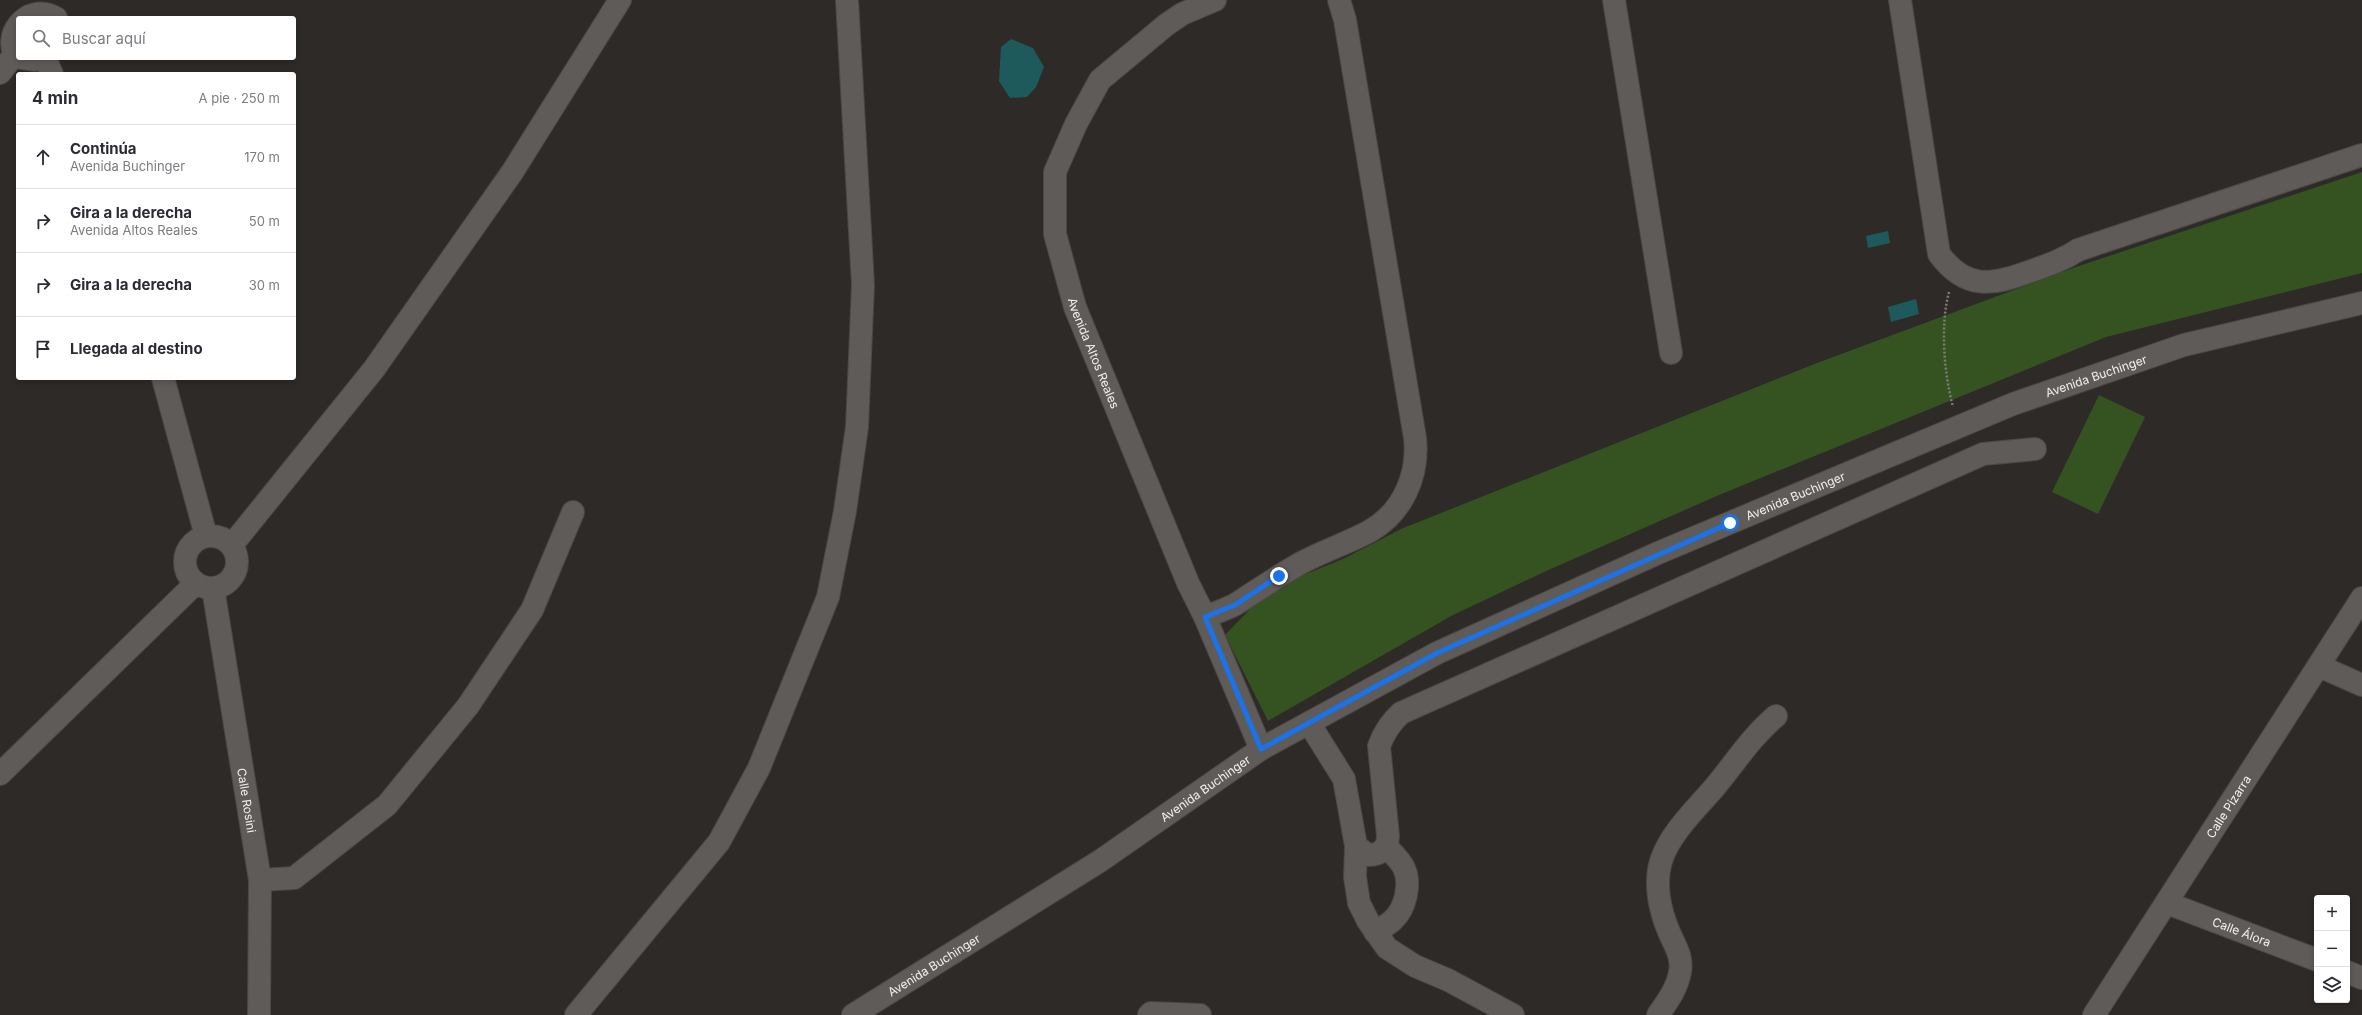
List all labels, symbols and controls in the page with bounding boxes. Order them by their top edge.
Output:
search box [16,16,296,60]
icon: search [30,27,52,49]
text: Buscar aquí [62,29,146,48]
text: 4 min [32,88,78,108]
text: A pie · 250 m [199,90,280,106]
text: Continúa [70,139,137,158]
icon: ahead [32,146,54,168]
text: 170 m [244,149,280,165]
text: Avenida Buchinger [70,158,185,174]
text: Gira a la derecha [70,203,192,222]
icon: right [32,210,54,232]
text: 50 m [249,213,280,229]
text: Avenida Altos Reales [70,222,198,238]
icon: right [32,274,54,296]
text: Gira a la derecha [70,275,192,294]
text: 30 m [249,277,280,293]
street label: Avenida Altos Reales [1065,296,1123,410]
icon: arrive [32,338,54,360]
text: Llegada al destino [70,339,203,358]
street label: Avenida Buchinger [2043,351,2149,400]
street label: Avenida Buchinger [1743,468,1847,523]
route start [1721,514,1739,532]
route end [1270,567,1288,585]
street label: Avenida Buchinger [1157,751,1253,824]
street label: Calle Rosini [235,767,260,834]
street label: Calle Pizarra [2202,772,2254,841]
map controls [2314,895,2350,1003]
button: + [2314,895,2350,931]
street label: Calle Álora [2210,914,2273,949]
street label: Avenida Buchinger [885,930,983,999]
button: − [2314,931,2350,967]
button: layers [2314,967,2350,1003]

